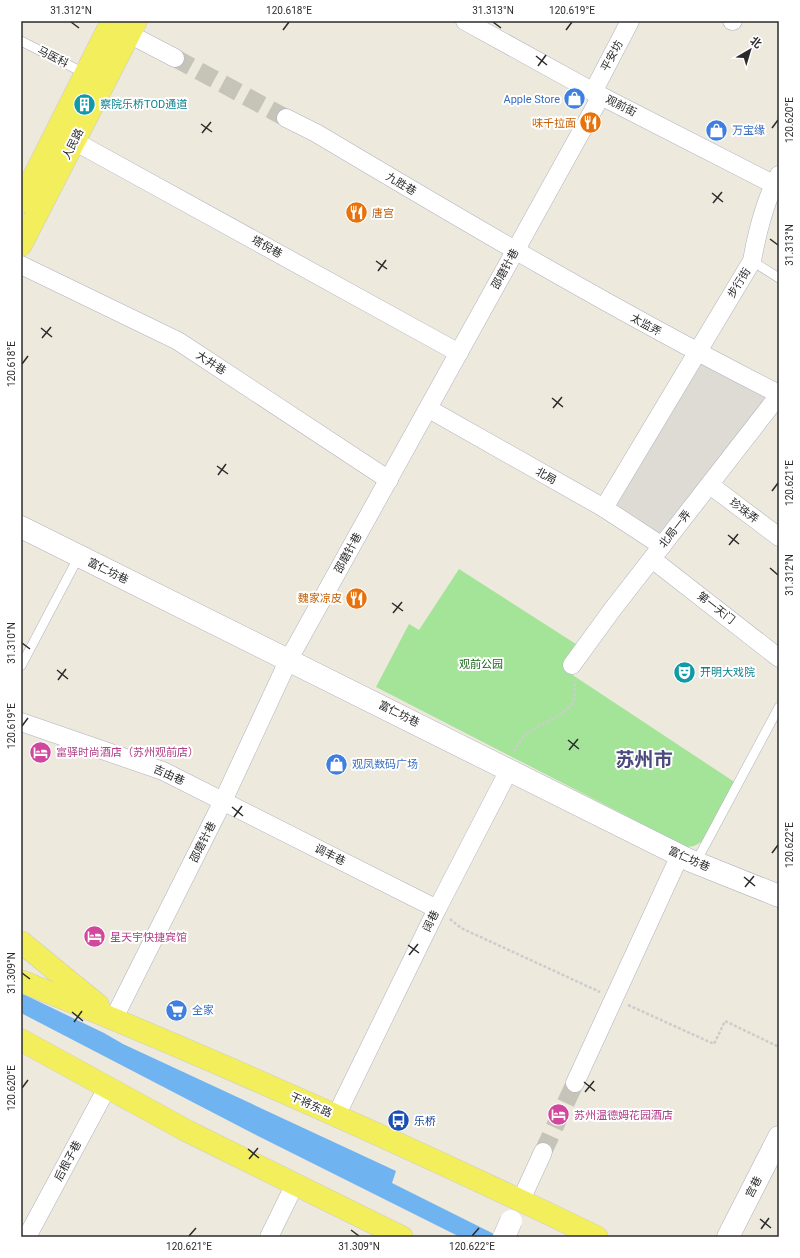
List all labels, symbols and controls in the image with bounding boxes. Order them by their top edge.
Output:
text: 31.312°N [50,5,92,16]
text: 120.618°E [266,5,312,16]
text: 31.313°N [472,5,514,16]
text: 120.619°E [549,5,595,16]
north arrow [730,30,770,70]
text: 北 [748,34,764,51]
street label: 平安坊 [599,38,625,74]
street label: 马医科 [35,44,71,70]
shop icon: Apple Store [562,86,588,112]
building icon: 察院乐桥TOD通道 [71,91,97,117]
place label: Apple Store [503,93,560,106]
street label: 观前街 [603,93,639,119]
text: 120.620°E [784,97,795,143]
place label: 察院乐桥TOD通道 [100,98,187,111]
restaurant icon: 味千拉面 [578,110,604,136]
place label: 味千拉面 [532,117,576,130]
shop icon: 万宝缘 [703,117,729,143]
place label: 万宝缘 [732,124,765,137]
street label: 人民路 [60,126,86,162]
street label: 九胜巷 [384,170,418,198]
restaurant icon: 唐宫 [343,200,369,226]
place label: 唐宫 [372,207,394,220]
text: 31.313°N [784,224,795,266]
street label: 塔倪巷 [249,233,285,261]
street label: 邵磨针巷 [489,247,521,291]
street label: 步行街 [725,266,753,300]
street label: 太监弄 [628,311,664,339]
text: 120.618°E [6,341,17,387]
street label: 大井巷 [194,349,228,377]
text: 120.621°E [784,460,795,506]
street label: 北局 [533,465,559,487]
street label: 珍珠弄 [727,496,761,526]
street label: 北局一弄 [656,508,694,550]
street label: 邵磨针巷 [332,531,364,575]
text: 31.312°N [784,554,795,596]
street label: 富仁坊巷 [85,556,131,586]
restaurant icon: 魏家凉皮 [344,585,370,611]
street label: 第一天门 [695,589,737,627]
place label: 魏家凉皮 [298,592,342,605]
text: 31.310°N [6,622,17,664]
park label: 观前公园 [459,658,503,671]
theatre icon: 开明大戏院 [671,659,697,685]
place label: 开明大戏院 [700,666,755,679]
street label: 富仁坊巷 [376,698,422,730]
text: 120.619°E [6,703,17,749]
hotel icon: 富驿时尚酒店（苏州观前店） [27,739,53,765]
place label: 富驿时尚酒店（苏州观前店） [56,746,199,759]
district label: 苏州市 [615,748,673,771]
shop icon: 观凤数码广场 [324,751,350,777]
place label: 观凤数码广场 [352,758,418,771]
street label: 吉由巷 [151,762,187,788]
street label: 邵磨针巷 [187,819,219,865]
text: 120.622°E [784,822,795,868]
street label: 调丰巷 [312,842,348,868]
street label: 富仁坊巷 [666,844,712,874]
street label: 阔巷 [420,908,442,934]
hotel icon: 星天宇快捷宾馆 [82,924,108,950]
place label: 星天宇快捷宾馆 [110,931,187,944]
text: 31.309°N [6,952,17,994]
supermarket icon: 全家 [164,997,190,1023]
place label: 全家 [192,1004,214,1017]
text: 120.620°E [6,1065,17,1111]
street label: 干将东路 [288,1090,334,1120]
hotel icon: 苏州温德姆花园酒店 [546,1102,572,1128]
bus stop icon: 乐桥 [385,1108,411,1134]
place label: 苏州温德姆花园酒店 [574,1109,673,1122]
place label: 乐桥 [414,1115,436,1128]
street label: 后根子巷 [52,1139,84,1183]
street label: 宫巷 [743,1174,765,1200]
text: 120.621°E [166,1241,212,1252]
text: 31.309°N [338,1241,380,1252]
text: 120.622°E [449,1241,495,1252]

